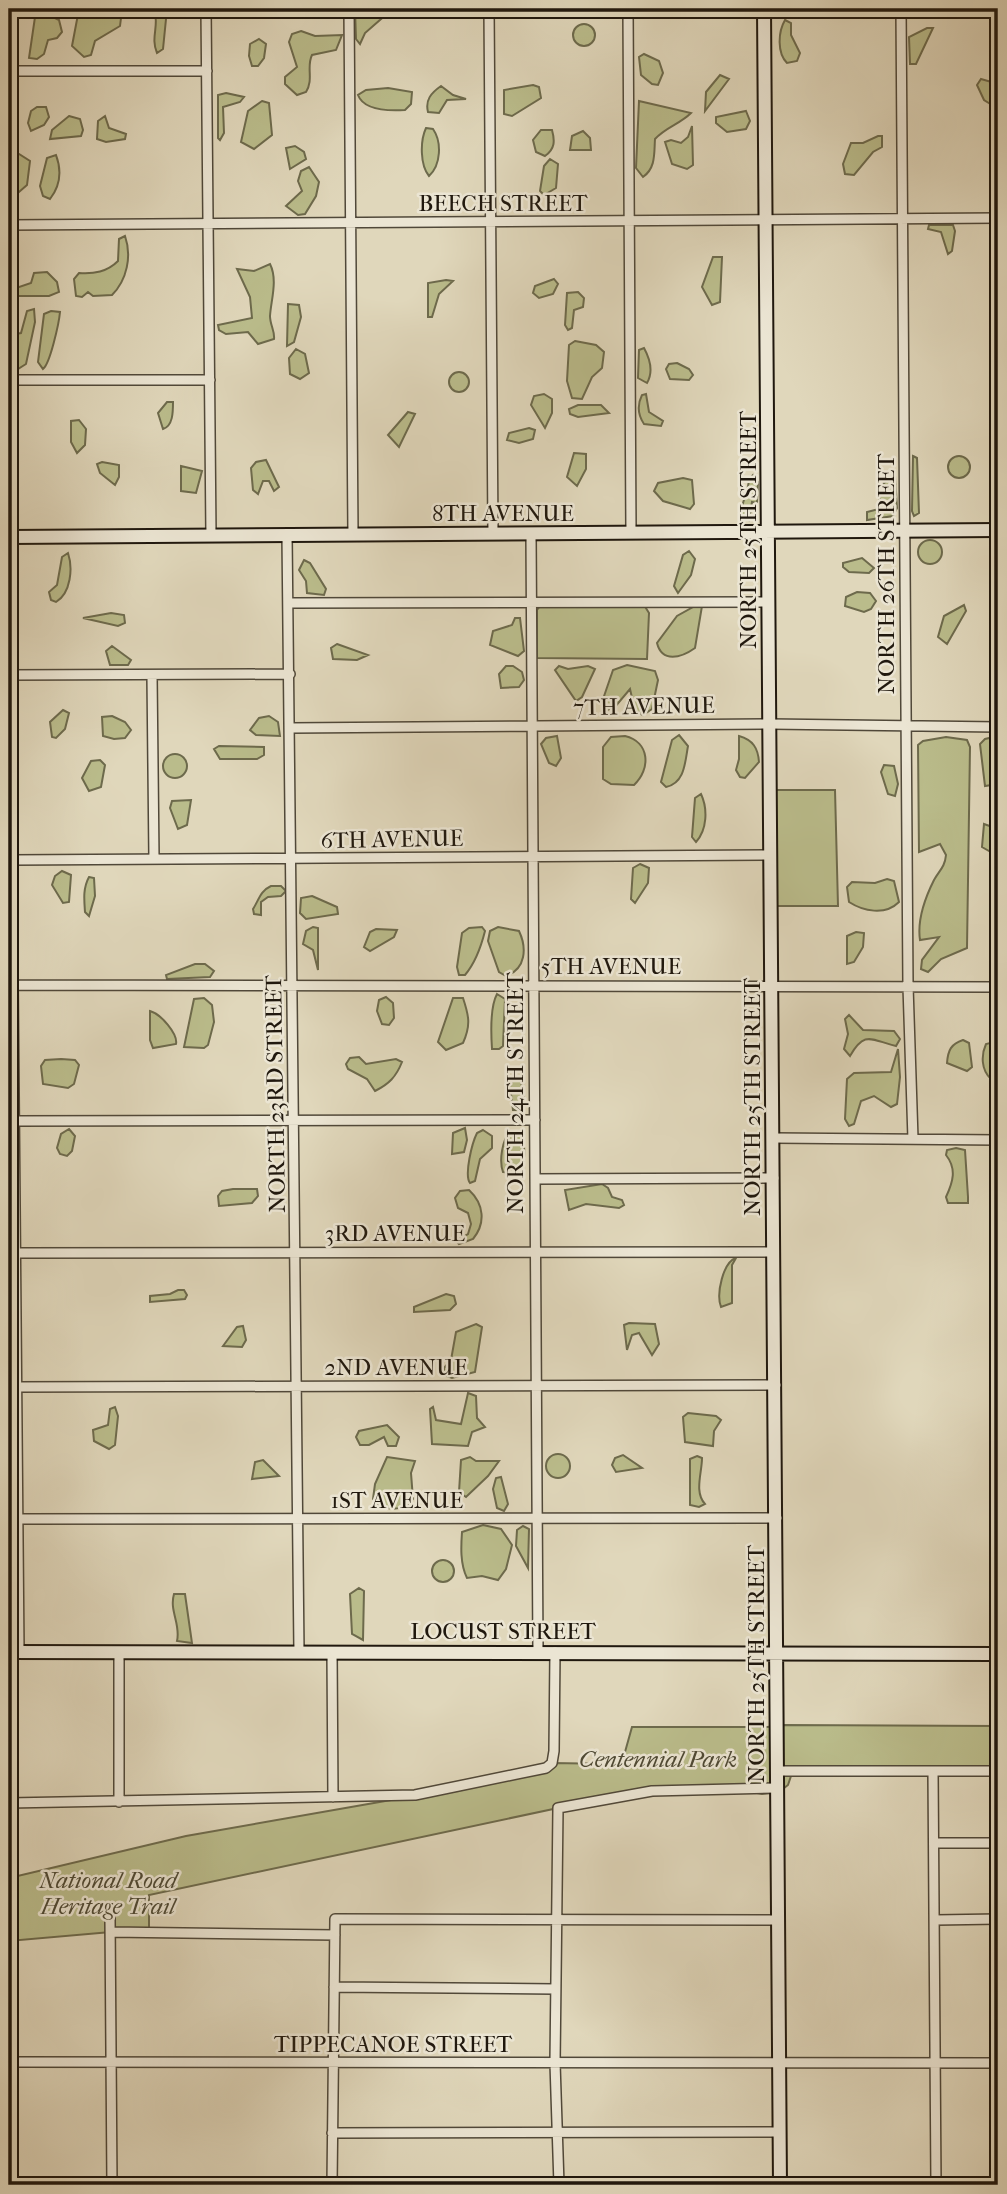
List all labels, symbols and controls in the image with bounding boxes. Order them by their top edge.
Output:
street label: BEECH STREET [418,190,588,217]
street label: NORTH 25TH STREET [735,411,762,649]
street label: NORTH 26TH STREET [873,453,900,694]
street label: 8TH AVENUE [432,500,574,527]
street label: 7TH AVENUE [573,692,715,721]
street label: 6TH AVENUE [320,825,464,854]
street label: 5TH AVENUE [541,953,681,980]
street label: NORTH 24TH STREET [502,972,529,1214]
street label: NORTH 23RD STREET [260,974,291,1213]
street label: NORTH 25TH STREET [739,978,766,1216]
street label: 3RD AVENUE [325,1220,465,1247]
street label: 2ND AVENUE [324,1354,468,1381]
street label: 1ST AVENUE [331,1487,463,1514]
street label: NORTH 25TH STREET [743,1545,770,1783]
street label: LOCUST STREET [410,1618,596,1645]
park label: Centennial Park [579,1746,737,1773]
park label: National Road Heritage Trail [38,1867,180,1920]
street label: TIPPECANOE STREET [274,2031,513,2058]

